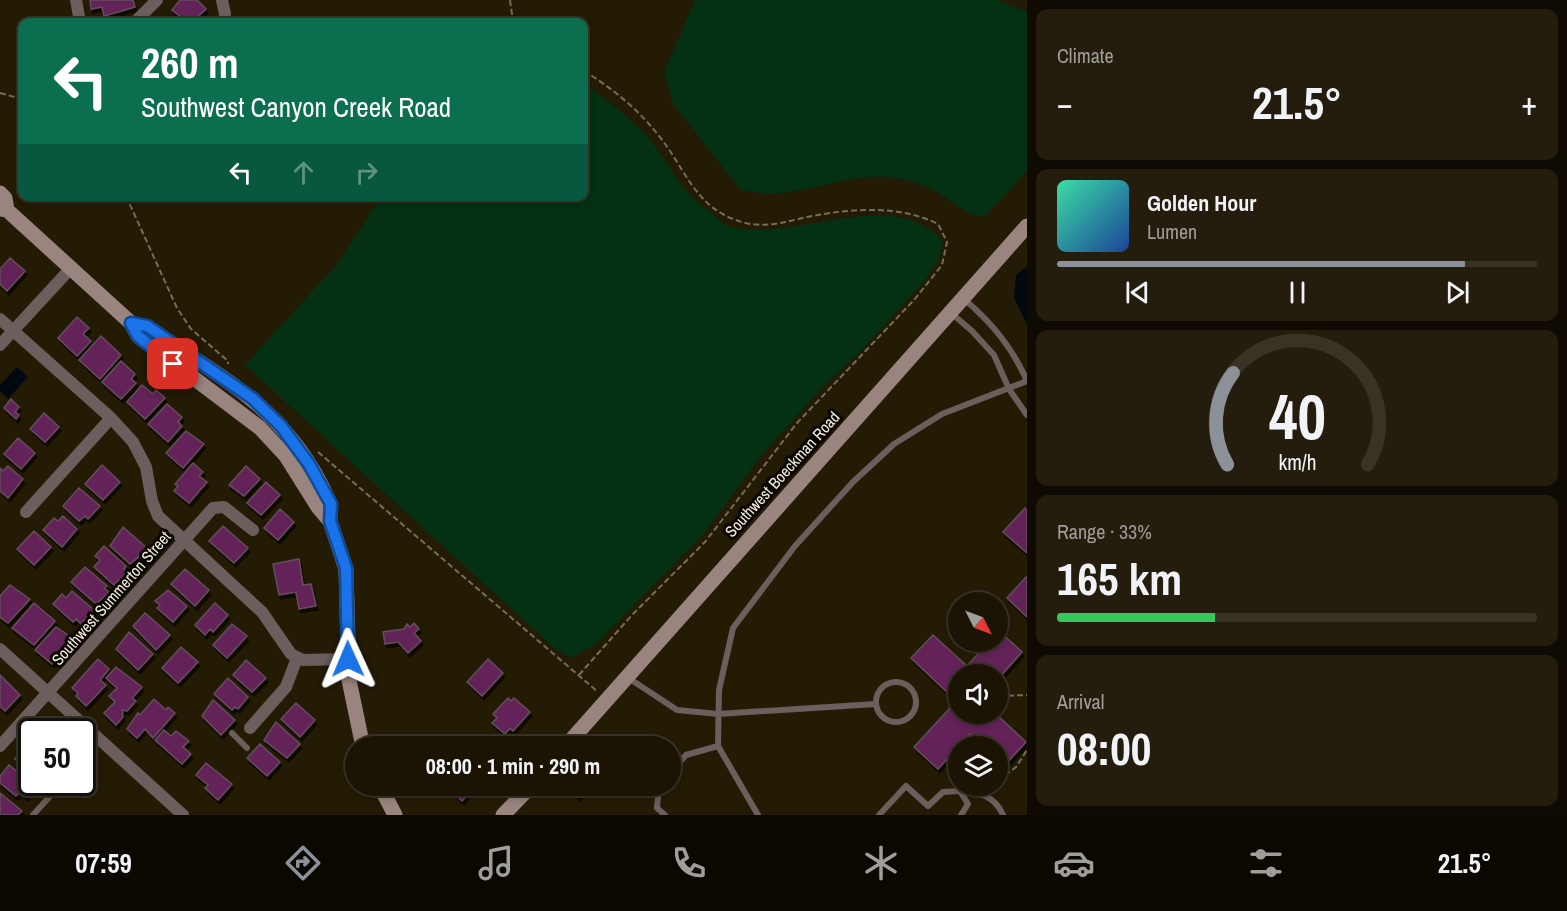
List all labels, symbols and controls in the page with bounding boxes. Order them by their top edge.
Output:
text: 260 m [141,35,239,91]
icon: left [42,42,120,120]
text: Climate [1057,42,1114,69]
text: 21.5° [1252,72,1342,133]
text: − [1057,81,1073,125]
text: + [1521,81,1537,125]
text: Southwest Canyon Creek Road [141,89,451,125]
icon: left [224,156,257,189]
icon: ahead [287,156,320,189]
icon: right [350,156,383,189]
text: Golden Hour [1147,188,1256,218]
text: Lumen [1147,218,1197,245]
icon: previous [1121,276,1154,309]
icon: pause [1281,276,1314,309]
icon: next [1441,276,1474,309]
pin [147,338,198,389]
icon: arrive [156,347,189,380]
text: 40 [1269,374,1325,458]
street label: Southwest Boeckman Road [720,406,844,542]
text: km/h [1278,448,1316,477]
text: Range · 33% [1057,518,1152,545]
street label: Southwest Summerton Street [46,526,176,670]
text: 165 km [1057,548,1182,609]
north arrow [948,592,1008,652]
map controls [948,592,1008,796]
position arrow [316,627,380,691]
button: sound [948,664,1008,724]
text: Arrival [1057,688,1104,715]
speed limit sign: 50 [18,718,96,796]
text: 08:00 [1057,718,1151,779]
button: layers [948,736,1008,796]
text: 08:00 · 1 min · 290 m [426,751,600,781]
icon: directions [282,842,324,884]
icon: music [475,842,517,884]
icon: phone [668,842,710,884]
icon: climate [860,842,902,884]
icon: car [1053,842,1095,884]
icon: filters [1245,842,1287,884]
text: 07:59 [75,845,132,881]
text: 21.5° [1438,845,1492,881]

